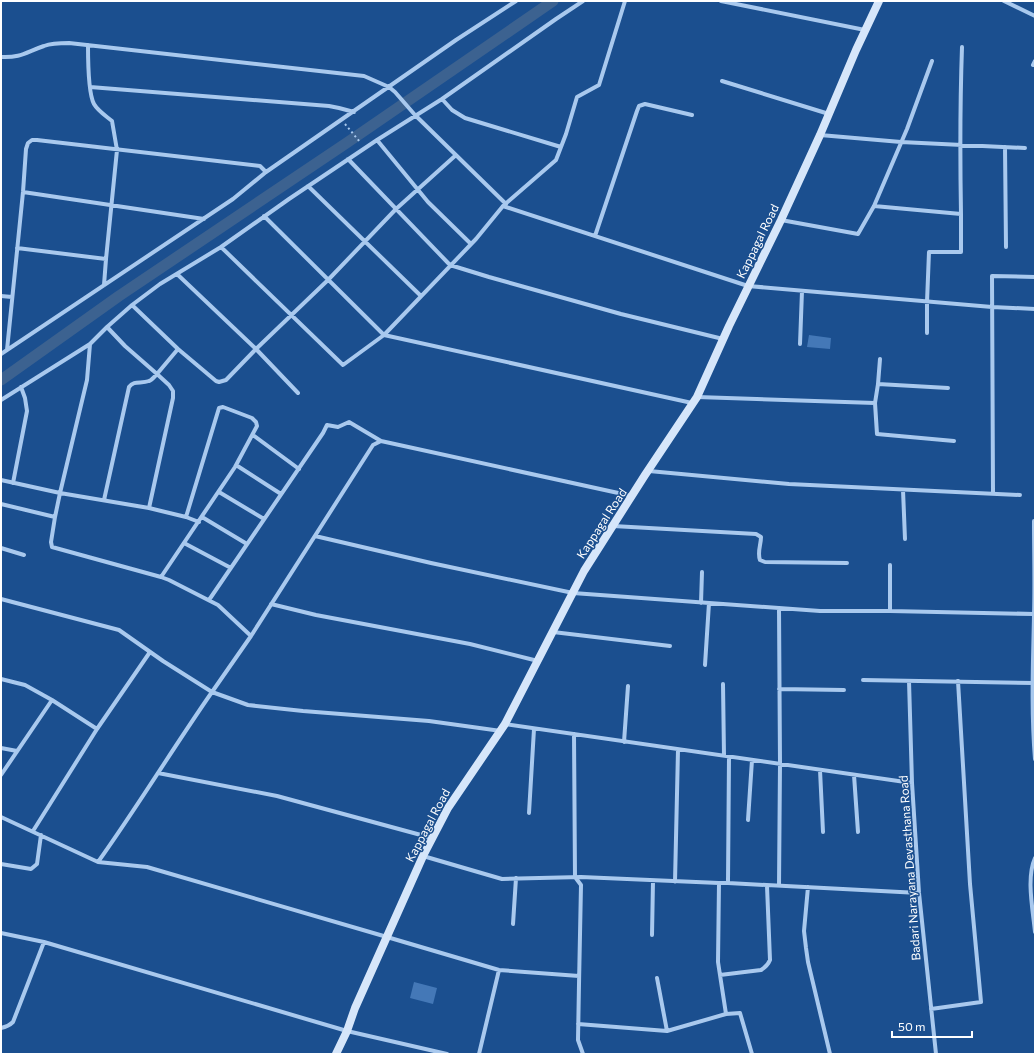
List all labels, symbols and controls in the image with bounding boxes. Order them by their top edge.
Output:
street label: Kappagal Road [733,202,781,280]
street label: Kappagal Road [573,485,629,561]
street label: Badari Narayana Devasthana Road [896,775,922,961]
street label: Kappagal Road [402,786,452,864]
scale bar [892,1013,972,1039]
text: 50 m [898,1019,926,1033]

